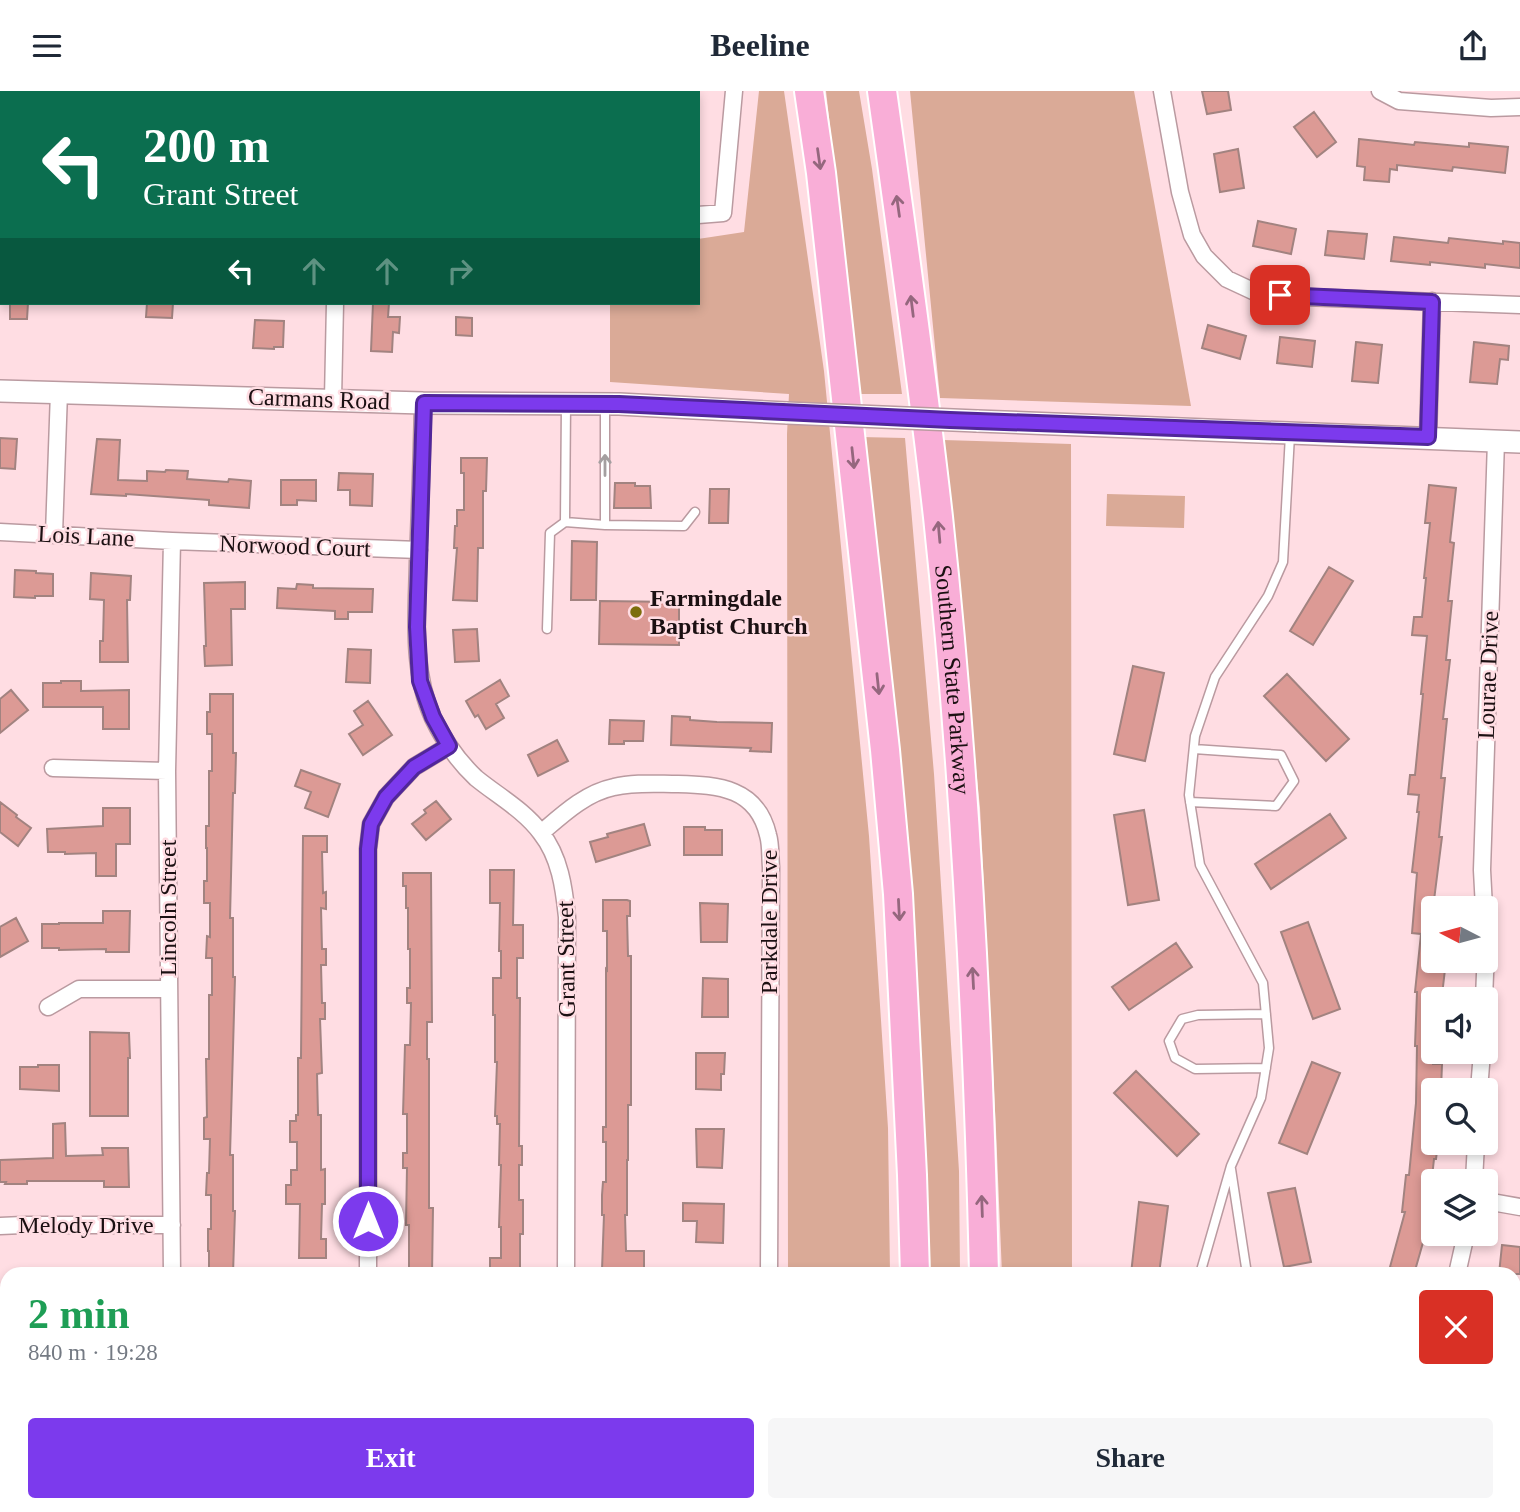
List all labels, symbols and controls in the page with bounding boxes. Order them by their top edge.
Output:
icon: menu [28,27,66,65]
text: Beeline [710,27,810,63]
icon: share [1454,27,1492,65]
text: 200 m [143,118,270,173]
icon: left [28,119,119,210]
one-way arrow [813,147,826,169]
text: Grant Street [143,176,299,212]
one-way arrow [892,195,905,218]
icon: left [222,252,260,290]
icon: ahead [295,252,333,290]
icon: ahead [368,252,406,290]
icon: right [441,252,479,290]
pin [1250,265,1310,325]
icon: arrive [1261,276,1299,314]
one-way arrow [906,295,919,318]
street label: Carmans Road [248,384,390,414]
one-way arrow [846,446,859,469]
one-way arrow [598,454,612,477]
street label: Lois Lane [37,520,135,552]
one-way arrow [933,521,946,544]
street label: Norwood Court [219,530,371,562]
street label: Southern State Parkway [930,563,975,796]
place label: Farmingdale Baptist Church [650,585,808,639]
marker: Farmingdale Baptist Church [628,604,644,620]
street label: Lourae Drive [1473,610,1503,740]
one-way arrow [871,672,884,695]
street label: Lincoln Street [155,839,181,976]
street label: Parkdale Drive [756,850,782,994]
north arrow [1421,896,1498,973]
map controls [1421,896,1498,1246]
one-way arrow [892,899,905,922]
street label: Grant Street [552,900,580,1018]
one-way arrow [966,968,979,990]
button: sound [1421,987,1498,1064]
button: search [1421,1078,1498,1155]
button: layers [1421,1169,1498,1246]
position arrow [331,1184,405,1258]
one-way arrow [976,1195,989,1218]
street label: Melody Drive [18,1212,154,1238]
button: close [1419,1290,1493,1364]
text: 2 min [28,1291,130,1337]
text: 840 m · 19:28 [28,1340,158,1365]
button: Exit [28,1418,754,1498]
button: Share [768,1418,1493,1498]

